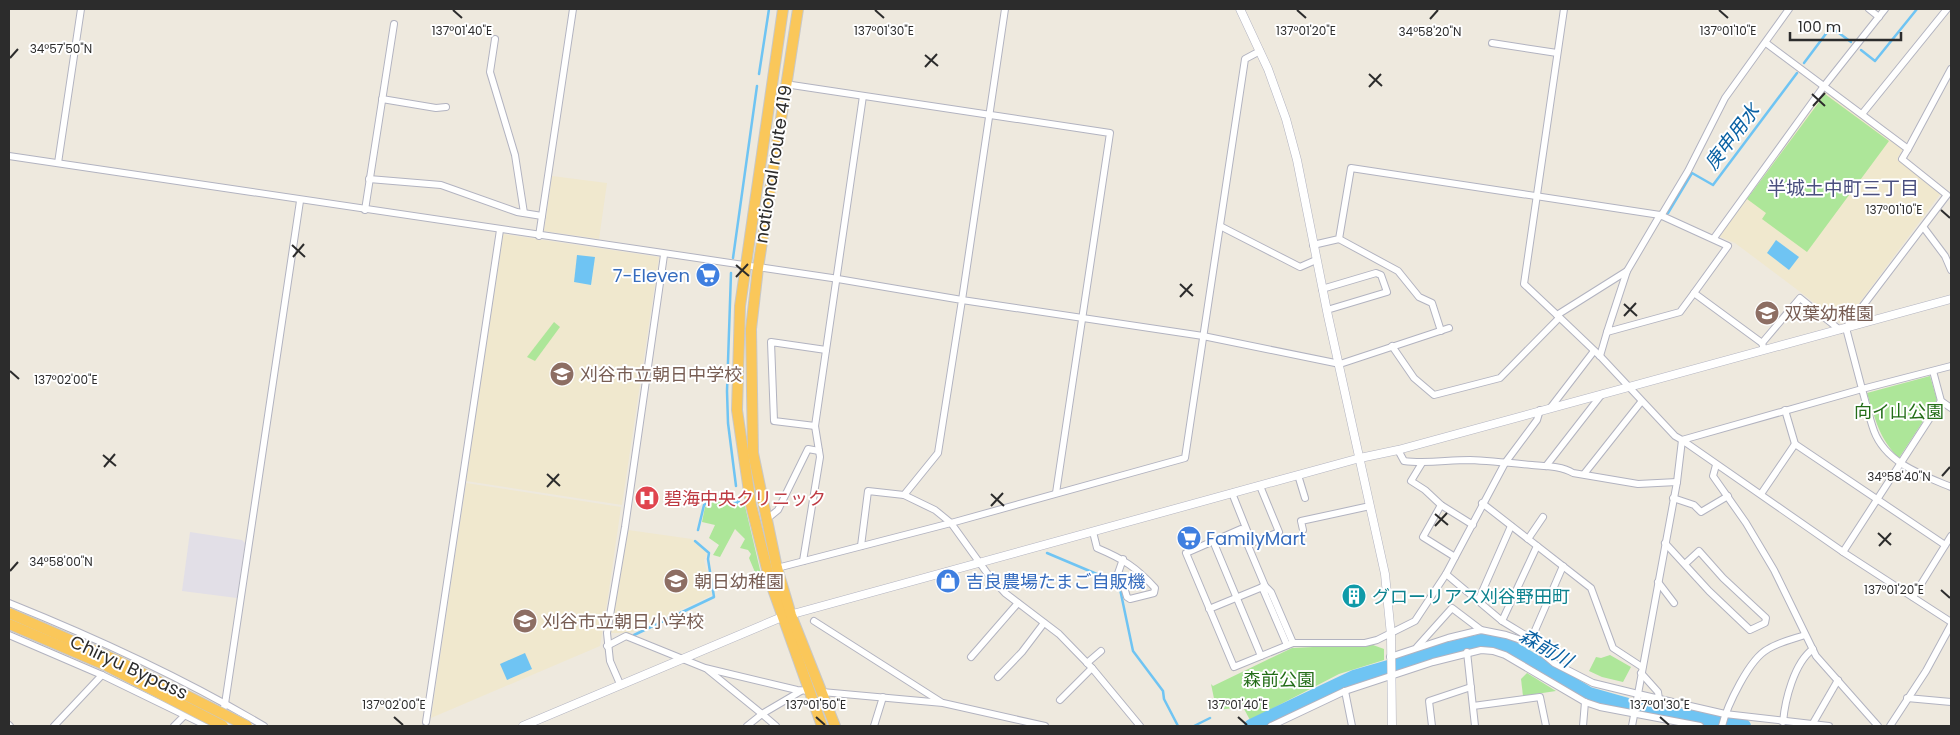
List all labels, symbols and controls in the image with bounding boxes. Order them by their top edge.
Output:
scale bar [1790,10,1901,42]
text: 100 m [1798,16,1841,37]
text: 137°01'40"E [432,22,492,39]
text: 137°01'30"E [854,22,914,39]
text: 137°01'20"E [1276,22,1336,39]
text: 137°01'10"E [1700,22,1756,39]
text: 34°58'20"N [1399,23,1461,40]
text: 34°57'50"N [30,40,92,57]
street label: national route 419 [748,83,798,245]
water label: 庚申用水 [1698,97,1767,175]
district label: 半城土中町三丁目 [1767,175,1919,202]
text: 137°01'10"E [1866,201,1922,218]
supermarket icon: 7-Eleven [695,262,721,288]
place label: 7-Eleven [613,263,690,288]
school or university icon: 双葉幼稚園 [1754,300,1780,326]
place label: 双葉幼稚園 [1784,301,1874,326]
school or university icon: 刈谷市立朝日中学校 [549,361,575,387]
place label: 刈谷市立朝日中学校 [580,362,742,387]
text: 137°02'00"E [34,371,98,388]
park label: 向イ山公園 [1854,399,1944,424]
text: 34°58'40"N [1867,468,1931,485]
hospital icon: 碧海中央クリニック [634,485,660,511]
place label: 碧海中央クリニック [664,486,826,511]
supermarket icon: FamilyMart [1176,525,1202,551]
place label: FamilyMart [1206,526,1306,551]
text: 34°58'00"N [29,553,93,570]
school or university icon: 朝日幼稚園 [663,568,689,594]
shop icon: 吉良農場たまご自販機 [935,568,961,594]
place label: 朝日幼稚園 [694,569,784,594]
place label: 吉良農場たまご自販機 [966,569,1145,594]
text: 137°01'20"E [1864,581,1924,598]
building icon: グローリアス刈谷野田町 [1341,583,1367,609]
place label: グローリアス刈谷野田町 [1372,584,1570,609]
school or university icon: 刈谷市立朝日小学校 [512,608,538,634]
place label: 刈谷市立朝日小学校 [542,609,704,634]
water label: 森前川 [1515,622,1579,675]
street label: Chiryu Bypass [66,629,192,705]
park label: 森前公園 [1243,667,1315,692]
text: 137°02'00"E [362,696,426,713]
text: 137°01'50"E [786,696,846,713]
text: 137°01'40"E [1208,696,1268,713]
text: 137°01'30"E [1630,696,1690,713]

